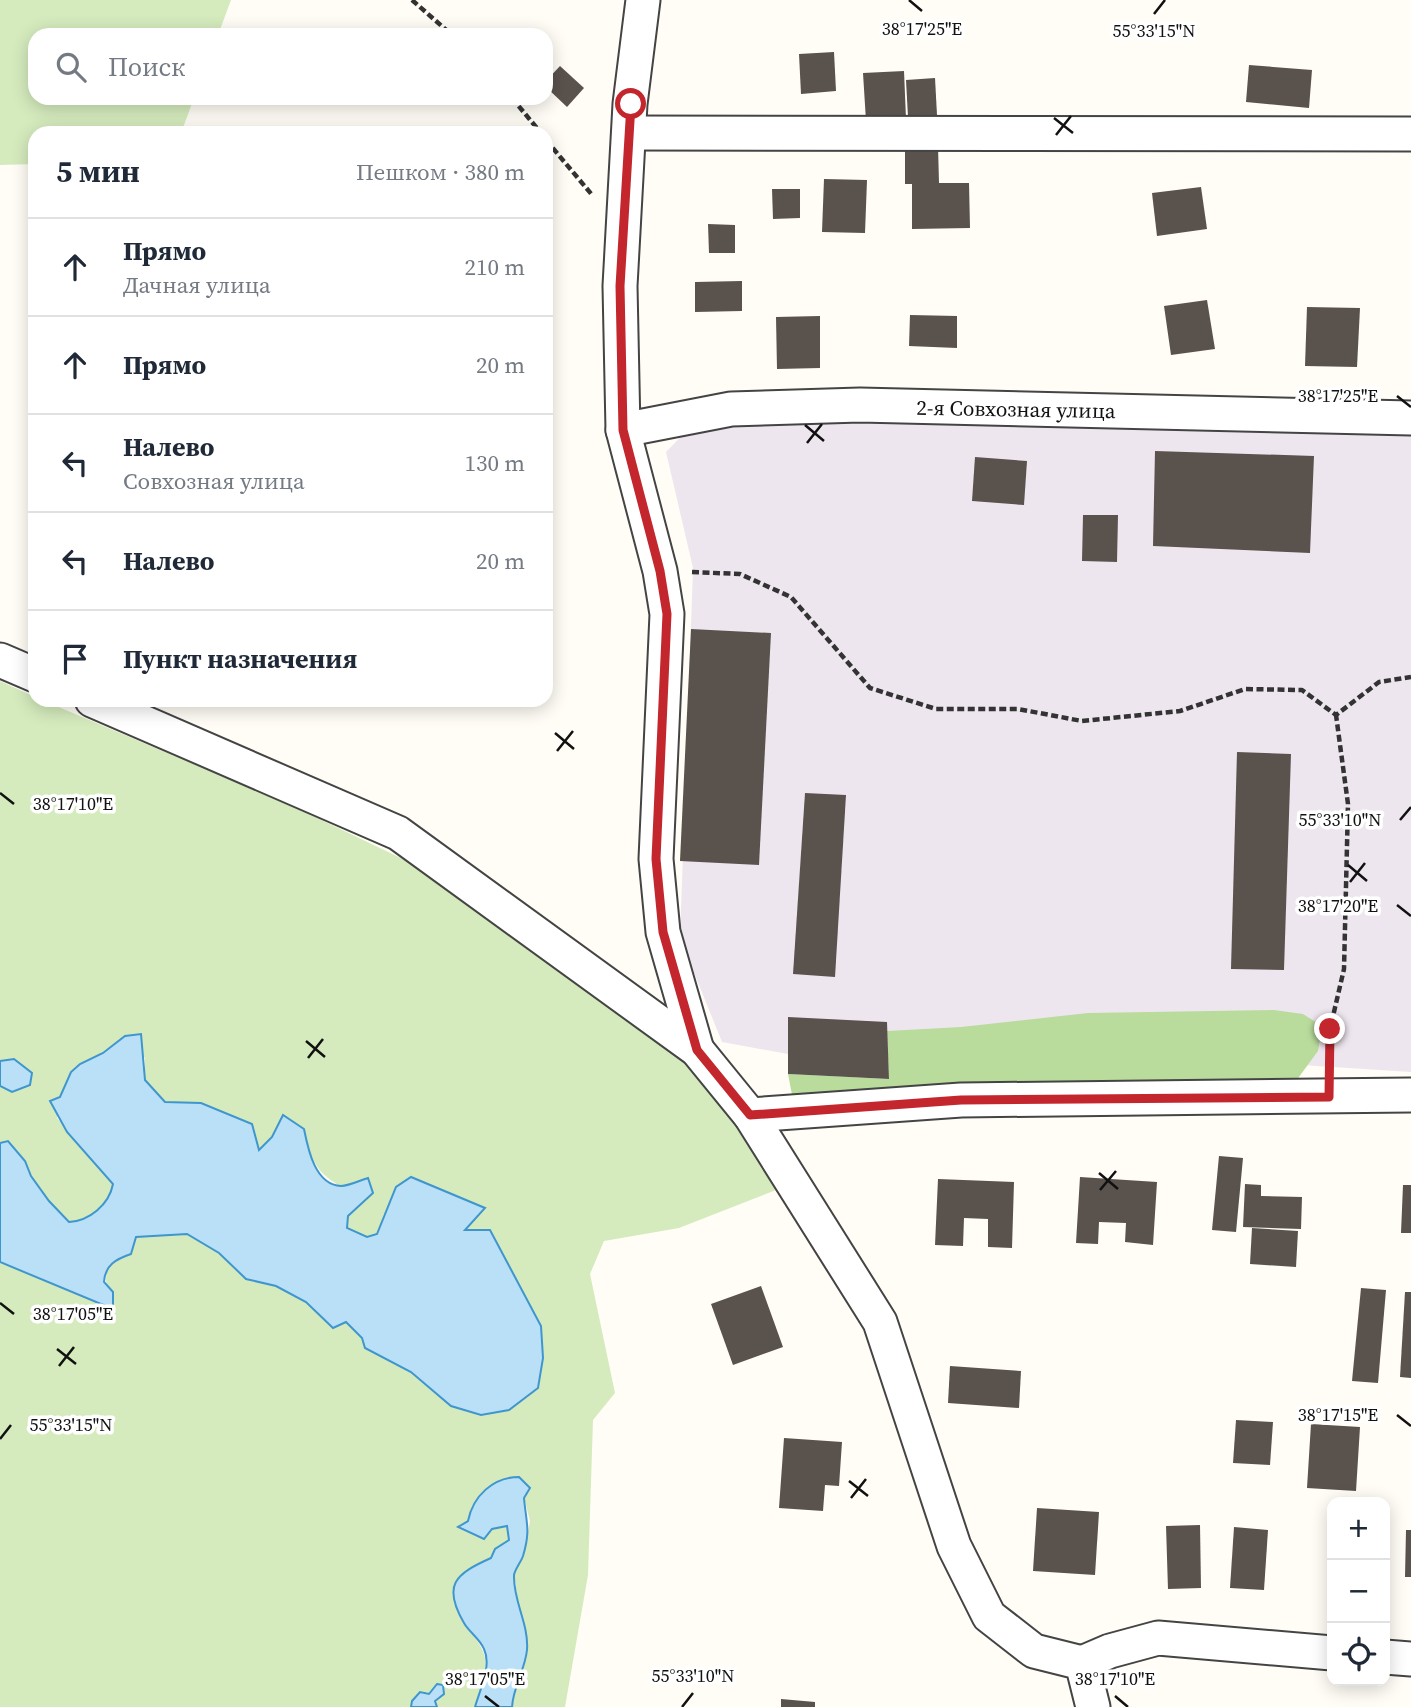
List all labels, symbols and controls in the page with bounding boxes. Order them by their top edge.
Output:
text: 38°17'25"E [882,16,962,41]
text: 55°33'15"N [1113,18,1195,43]
search box [28,28,553,105]
icon: search [52,48,90,86]
text: Поиск [108,49,185,85]
route start [615,88,646,119]
text: 5 мин [56,151,140,192]
text: Пешком · 380 m [356,156,525,188]
text: Прямо [123,233,206,269]
icon: ahead [56,248,94,286]
text: 210 m [464,251,525,283]
text: Дачная улица [123,269,271,301]
icon: ahead [56,346,94,384]
text: Прямо [123,347,206,383]
text: 20 m [476,349,525,381]
text: 38°17'25"E [1298,383,1378,408]
street label: 2-я Совхозная улица [916,393,1116,425]
text: Налево [123,429,214,465]
icon: left [56,444,94,482]
text: 130 m [464,447,525,479]
text: Совхозная улица [123,465,305,497]
icon: left [56,542,94,580]
text: Налево [123,543,214,579]
text: 20 m [476,545,525,577]
icon: arrive [56,640,94,678]
text: Пункт назначения [123,641,357,677]
text: 38°17'10"E [33,791,113,816]
text: 55°33'10"N [1299,807,1381,832]
text: 38°17'20"E [1298,893,1378,918]
route end [1314,1013,1345,1044]
text: 38°17'05"E [33,1301,113,1326]
text: 38°17'15"E [1298,1402,1378,1427]
text: 55°33'15"N [30,1412,112,1437]
map controls [1327,1497,1390,1686]
button: + [1327,1497,1390,1560]
button: − [1327,1560,1390,1623]
button: locate [1327,1623,1390,1686]
text: 55°33'10"N [652,1663,734,1688]
text: 38°17'05"E [445,1666,525,1691]
text: 38°17'10"E [1075,1666,1155,1691]

